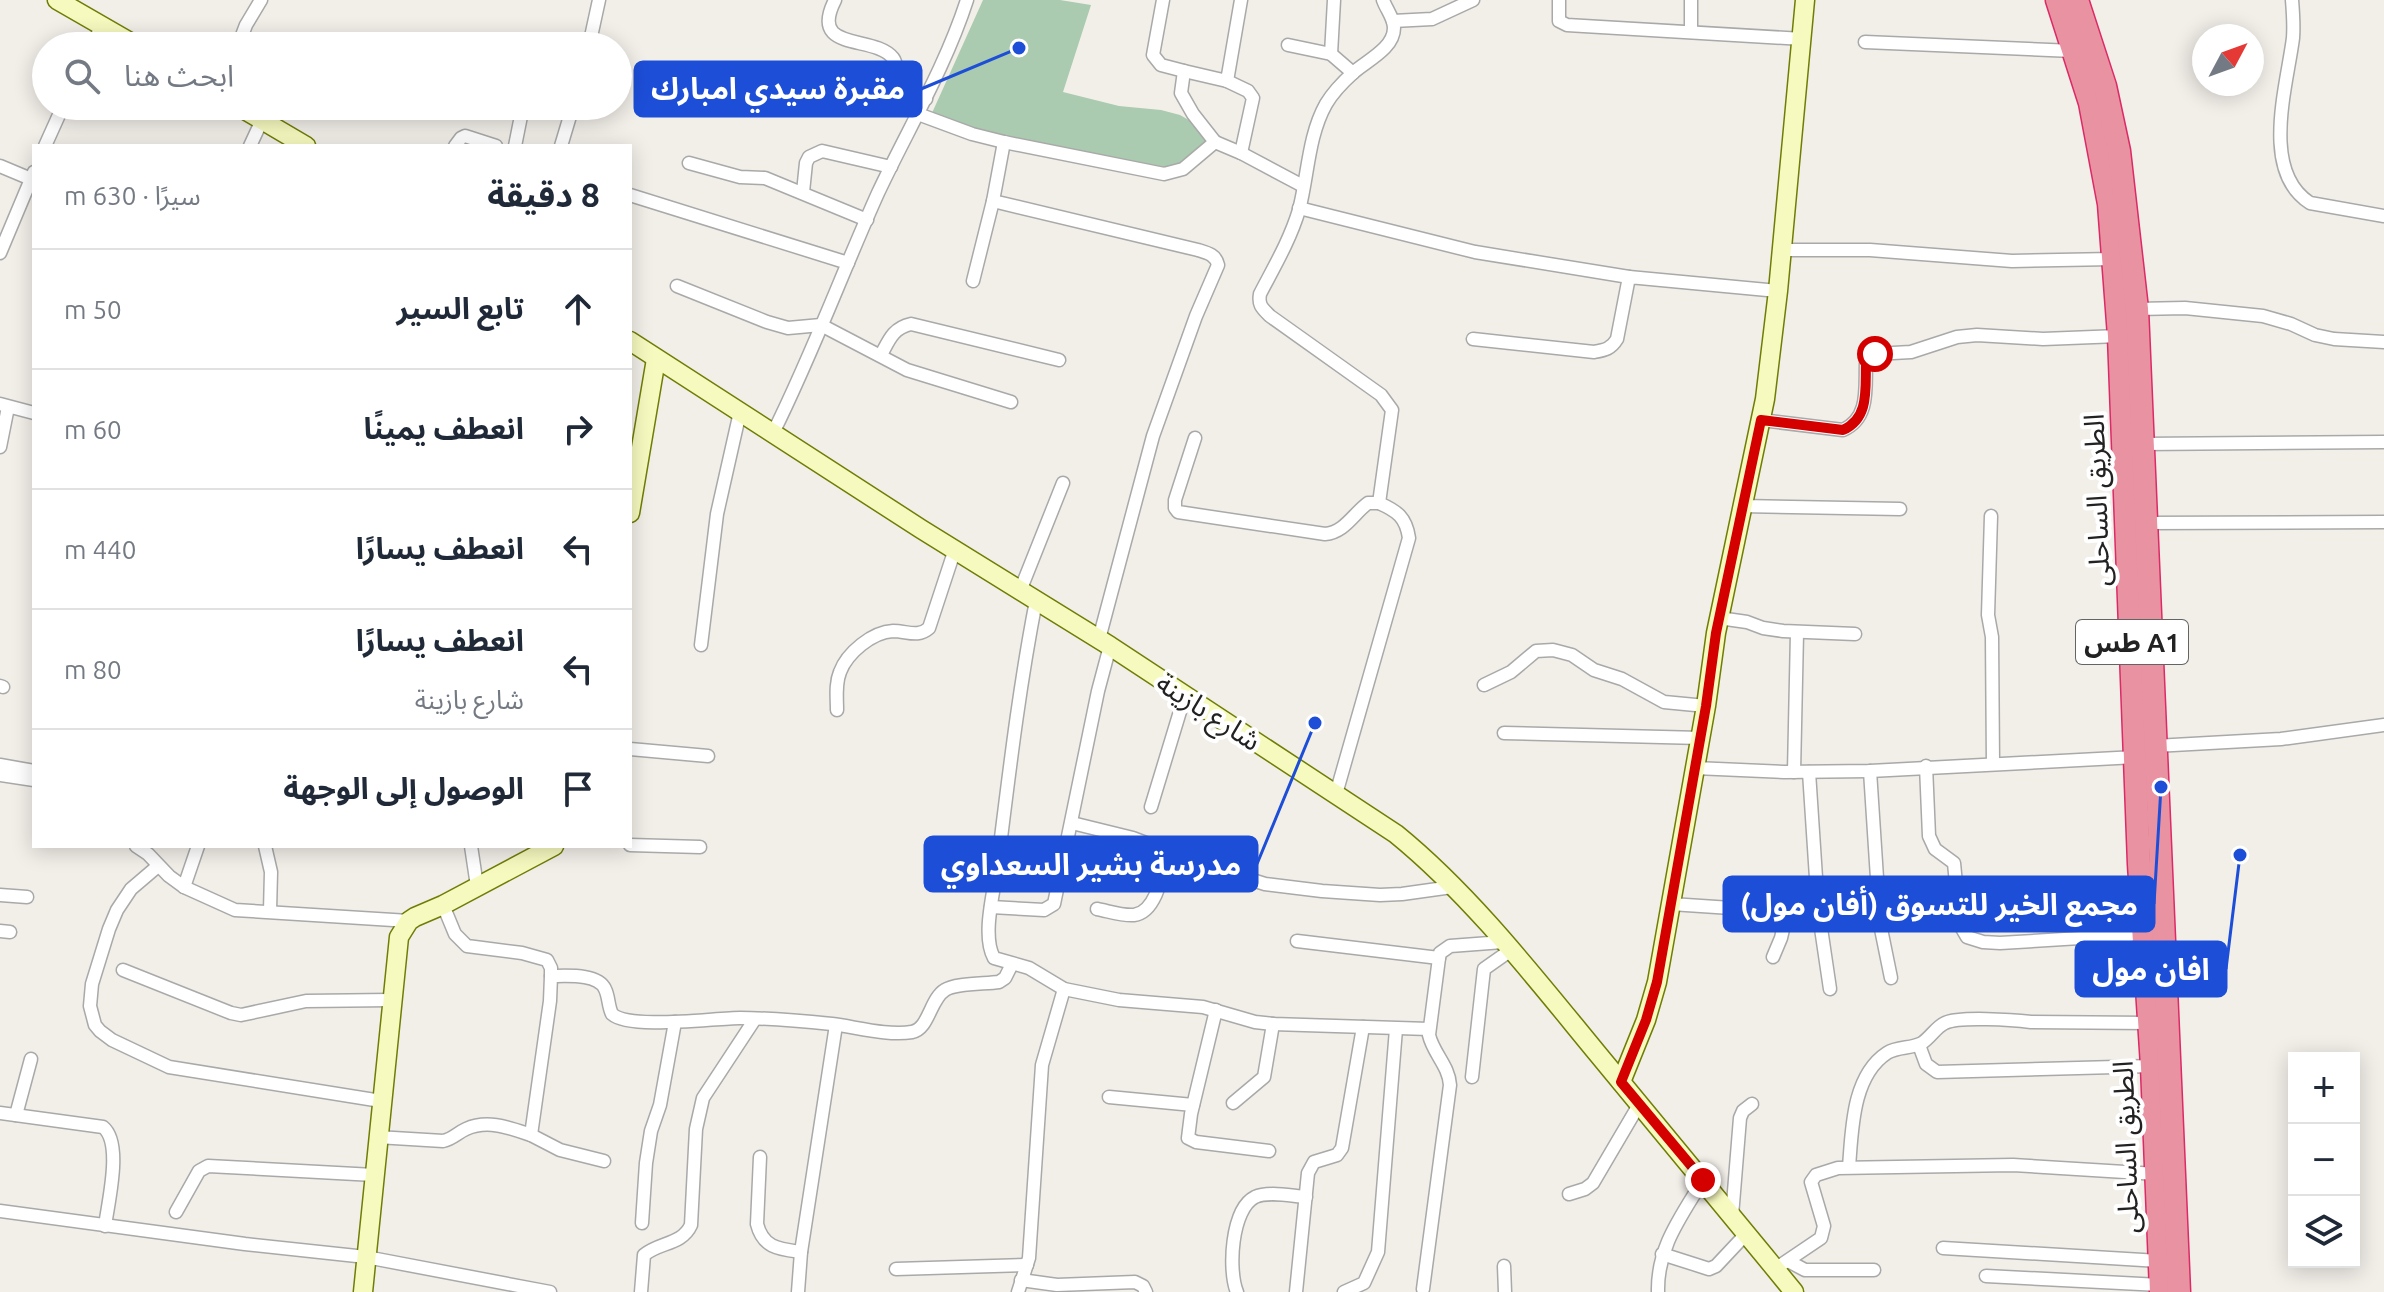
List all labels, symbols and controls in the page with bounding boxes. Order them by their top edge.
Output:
north arrow [2192,24,2264,96]
search box [32,32,632,120]
icon: search [60,54,104,98]
text: ابحث هنا [124,58,234,92]
callout: مقبرة سيدي امبارك [635,62,921,116]
text: مقبرة سيدي امبارك [651,71,905,113]
text: 8 دقيقة [487,175,600,213]
text: سيرًا · 630 m [64,181,201,210]
icon: ahead [556,287,600,331]
text: تابع السير [397,291,524,325]
text: 50 m [64,295,122,324]
route start [1857,336,1893,372]
icon: right [556,407,600,451]
text: انعطف يمينًا [364,411,524,445]
street label: الطريق الساحلى [2077,413,2118,587]
text: 60 m [64,415,122,444]
icon: left [556,527,600,571]
text: انعطف يسارًا [356,531,524,565]
text: 440 m [64,535,136,564]
road number: طس A1 [2076,620,2188,664]
text: انعطف يسارًا [356,623,524,657]
icon: left [556,647,600,691]
text: 80 m [64,655,122,684]
street label: شارع بازينة [1148,666,1267,761]
text: شارع بازينة [415,685,524,714]
icon: arrive [556,767,600,811]
text: الوصول إلى الوجهة [283,771,524,805]
callout: مدرسة بشير السعداوي [925,837,1257,891]
text: مدرسة بشير السعداوي [941,847,1241,889]
callout: مجمع الخير للتسوق (أفان مول) [1724,877,2154,931]
text: مجمع الخير للتسوق (أفان مول) [1740,885,2138,927]
callout: افان مول [2076,942,2226,996]
text: افان مول [2092,952,2210,987]
map controls [2288,1052,2360,1268]
button: + [2288,1052,2360,1124]
street label: الطريق الساحلى [2106,1060,2147,1234]
button: − [2288,1124,2360,1196]
route end [1685,1162,1721,1198]
button: layers [2288,1196,2360,1268]

